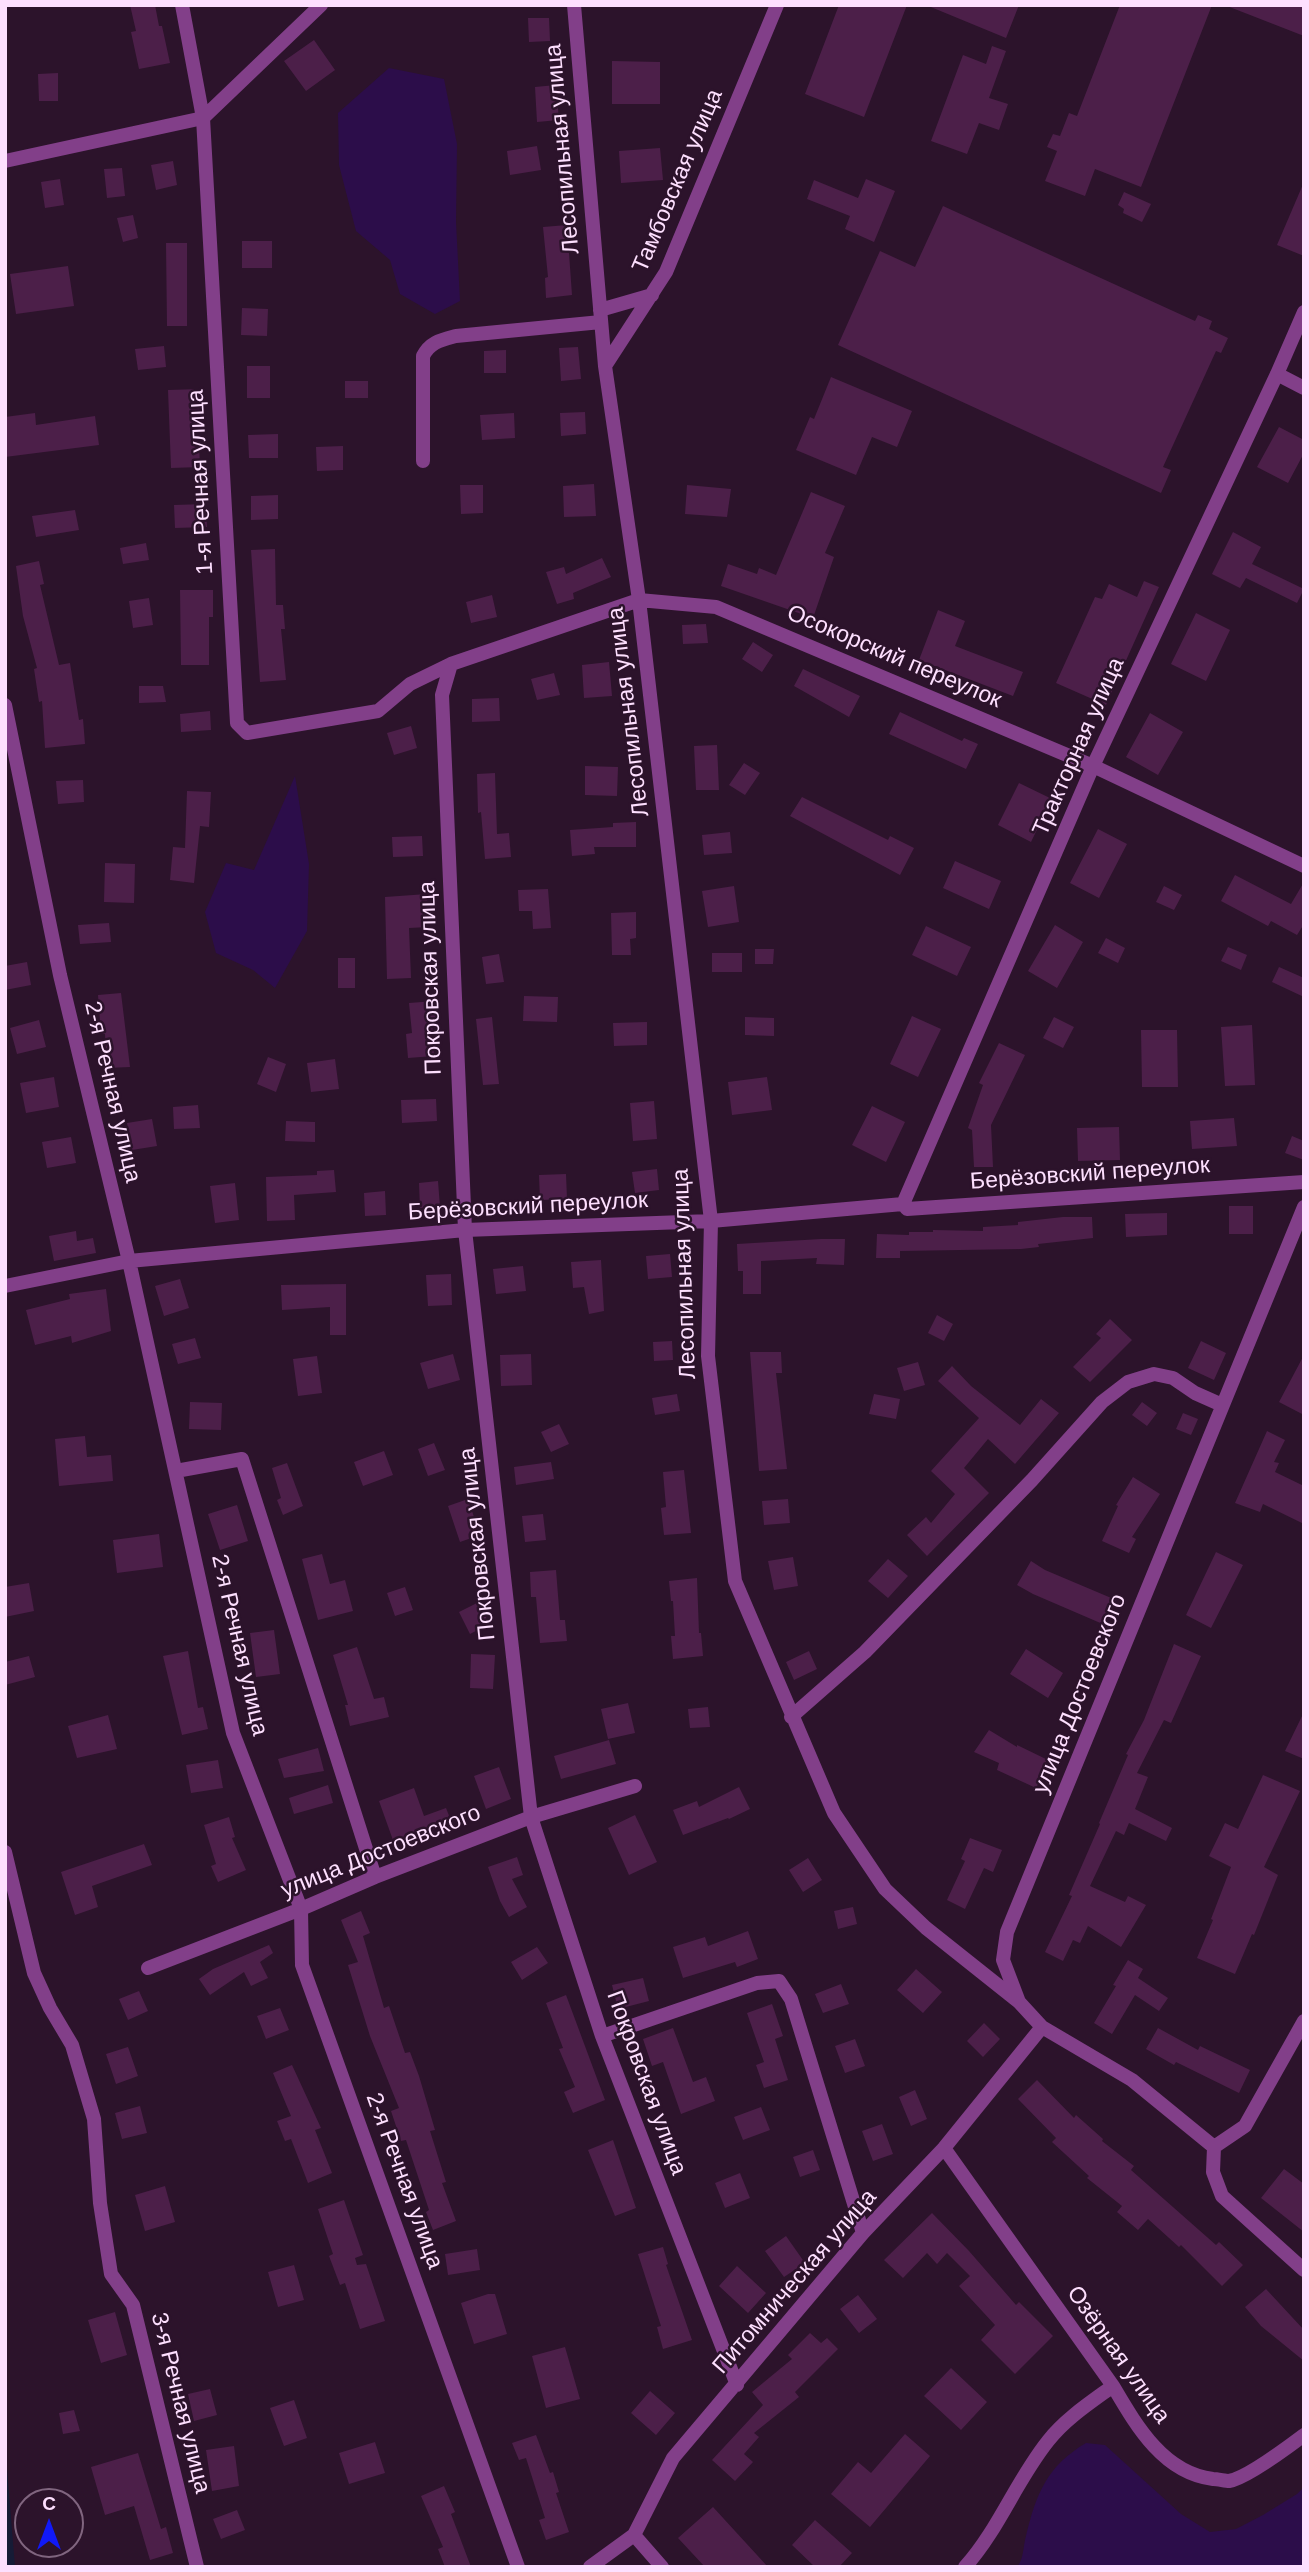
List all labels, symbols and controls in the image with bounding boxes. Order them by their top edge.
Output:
street label: Лесопильная улица [540,43,586,255]
street label: Тамбовская улица [627,85,729,277]
street label: 1-я Речная улица [182,389,220,575]
street label: Осокорский переулок [783,599,1005,715]
street label: Лесопильная улица [602,606,656,818]
street label: Тракторная улица [1027,654,1131,840]
street label: Покровская улица [414,881,448,1075]
street label: 2-я Речная улица [78,999,146,1185]
street label: Берёзовский переулок [969,1152,1211,1196]
street label: Лесопильная улица [668,1168,702,1380]
street label: Берёзовский переулок [407,1187,649,1227]
street label: Покровская улица [454,1446,502,1642]
street label: 2-я Речная улица [205,1552,273,1738]
street label: улица Достоевского [1027,1590,1133,1798]
street label: улица Достоевского [277,1799,485,1905]
street label: Покровская улица [600,1987,692,2179]
street label: 2-я Речная улица [359,2089,449,2273]
street label: Питомническая улица [707,2184,883,2380]
street label: Озёрная улица [1060,2281,1176,2429]
street label: 3-я Речная улица [144,2310,216,2496]
north arrow [14,2488,84,2558]
text: С [42,2493,56,2514]

